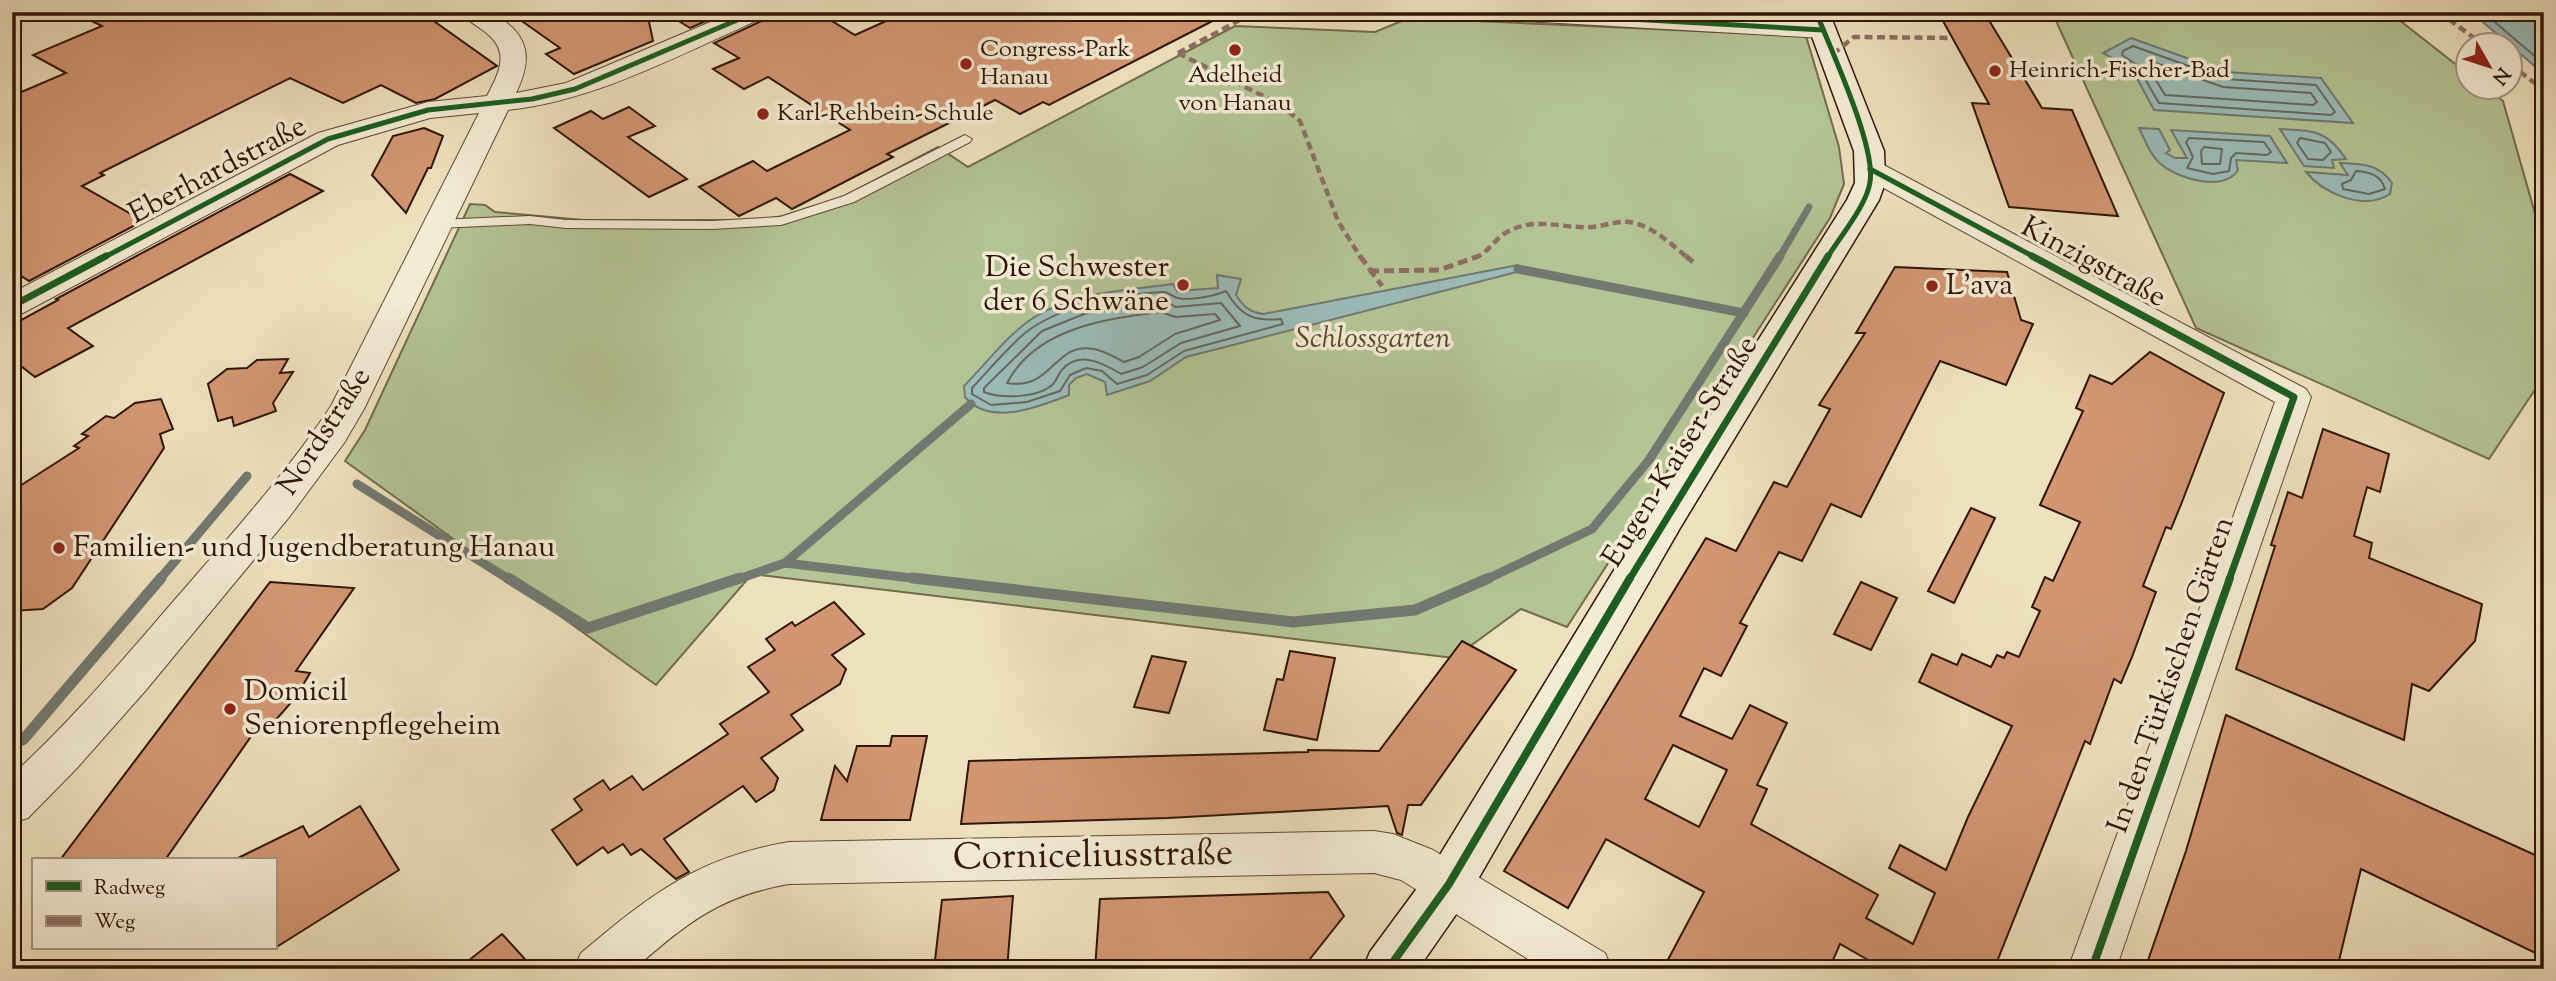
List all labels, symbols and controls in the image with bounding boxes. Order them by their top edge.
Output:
north arrow [2454,32,2524,102]
place label: Congress-Park Hanau [980,33,1131,95]
marker: Adelheid von Hanau [1227,42,1243,58]
place label: Heinrich-Fischer-Bad [2009,54,2230,88]
marker: Congress-Park Hanau [958,56,974,72]
place label: Adelheid von Hanau [1178,59,1292,121]
text: N [2485,61,2516,90]
marker: Heinrich-Fischer-Bad [1987,63,2003,79]
place label: Karl-Rehbein-Schule [777,97,994,131]
street label: Eberhardstraße [121,106,315,236]
marker: Karl-Rehbein-Schule [755,106,771,122]
street label: Kinzigstraße [2013,207,2173,319]
place label: Die Schwester der 6 Schwäne [983,247,1169,324]
place label: L'ava [1946,265,2013,308]
marker: Die Schwester der 6 Schwäne [1175,277,1191,293]
marker: L'ava [1924,278,1940,294]
park label: Schlossgarten [1295,318,1451,361]
street label: Eugen-Kaiser-Straße [1592,328,1770,576]
street label: Nordstraße [267,359,383,505]
street label: In den Türkischen Gärten [2098,511,2246,839]
place label: Familien- und Jugendberatung Hanau [73,527,555,570]
marker: Familien- und Jugendberatung Hanau [51,540,67,556]
place label: Domicil Seniorenpflegeheim [244,671,501,748]
marker: Domicil Seniorenpflegeheim [222,701,238,717]
street label: Corniceliusstraße [952,828,1234,886]
legend [32,858,276,950]
text: Radweg [94,874,165,904]
text: Weg [94,908,135,938]

